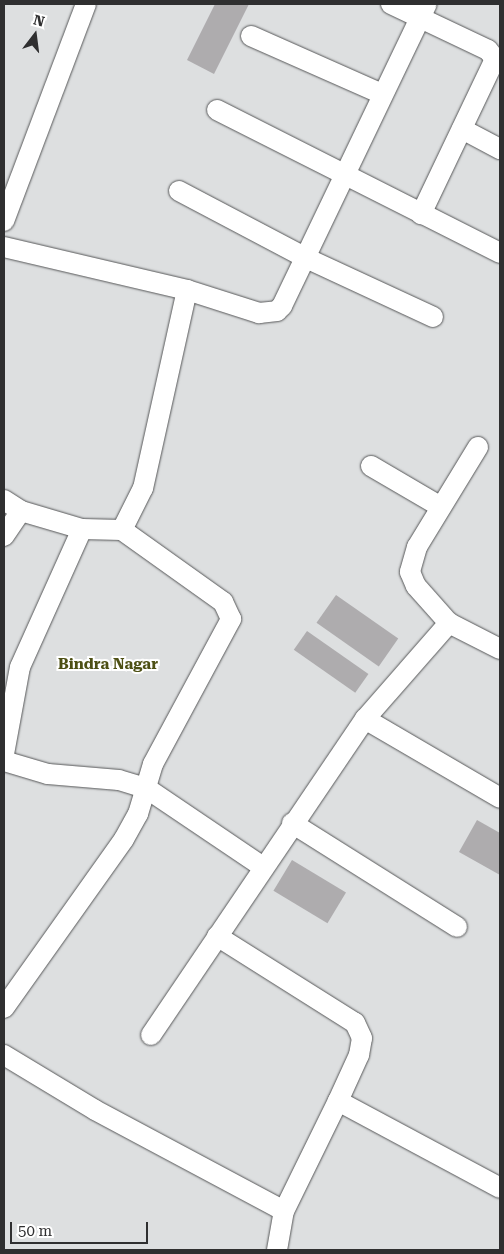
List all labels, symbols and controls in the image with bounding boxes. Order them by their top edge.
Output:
north arrow [10,10,60,60]
text: N [32,11,46,30]
district label: Bindra Nagar [58,656,158,674]
scale bar [12,1212,150,1244]
text: 50 m [18,1222,52,1240]

